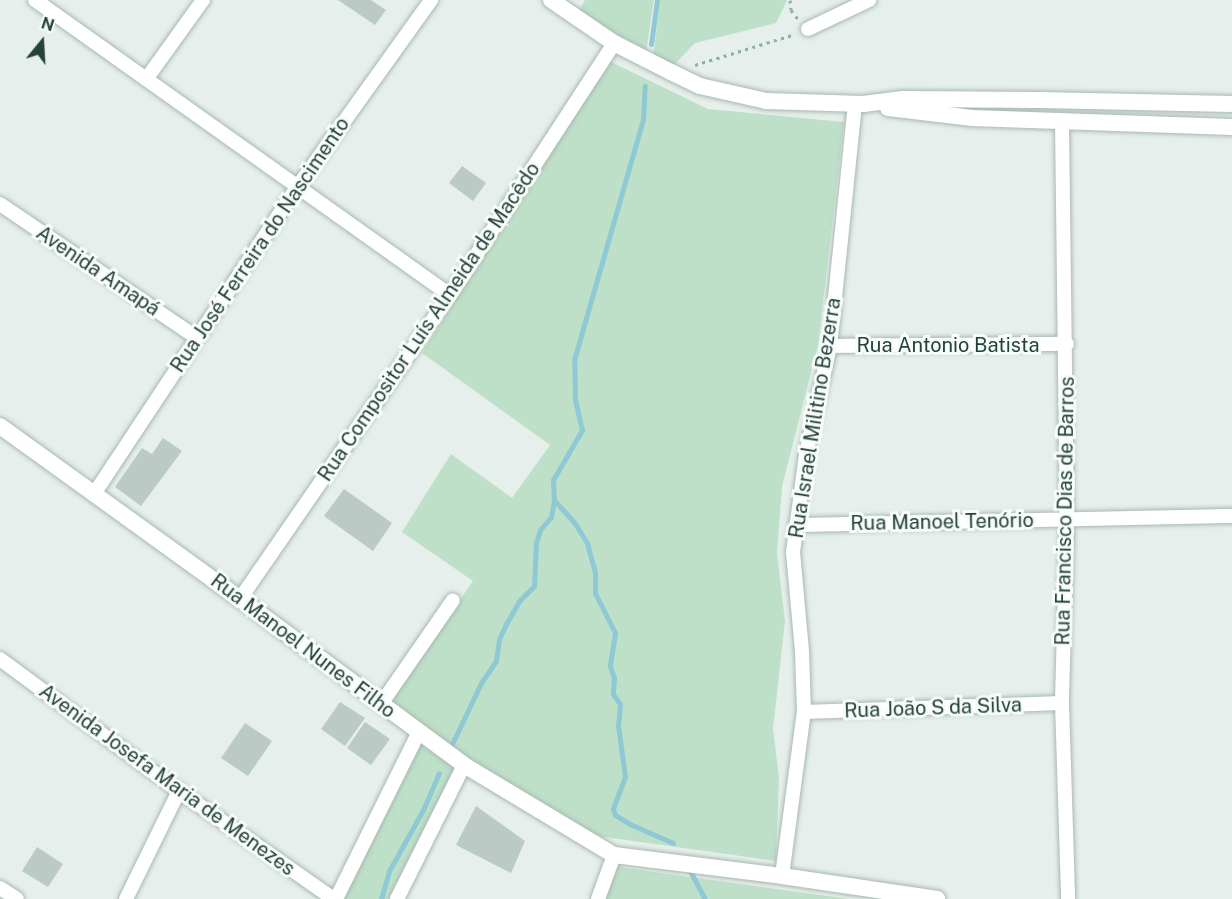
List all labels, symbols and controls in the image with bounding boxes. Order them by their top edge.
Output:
north arrow [12,12,72,72]
text: N [39,13,57,35]
street label: Rua José Ferreira do Nascimento [165,113,355,377]
street label: Rua Compositor Luís Almeida de Macêdo [313,158,545,486]
street label: Avenida Amapá [32,221,164,321]
street label: Rua Israel Militino Bezerra [784,296,846,540]
street label: Rua Antonio Batista [856,333,1040,357]
street label: Rua Francisco Dias de Barros [1051,376,1079,646]
street label: Rua Manoel Tenório [850,508,1034,536]
street label: Rua Manoel Nunes Filho [206,569,400,723]
street label: Avenida Josefa Maria de Menezes [34,679,300,881]
street label: Rua João S da Silva [844,693,1022,723]

